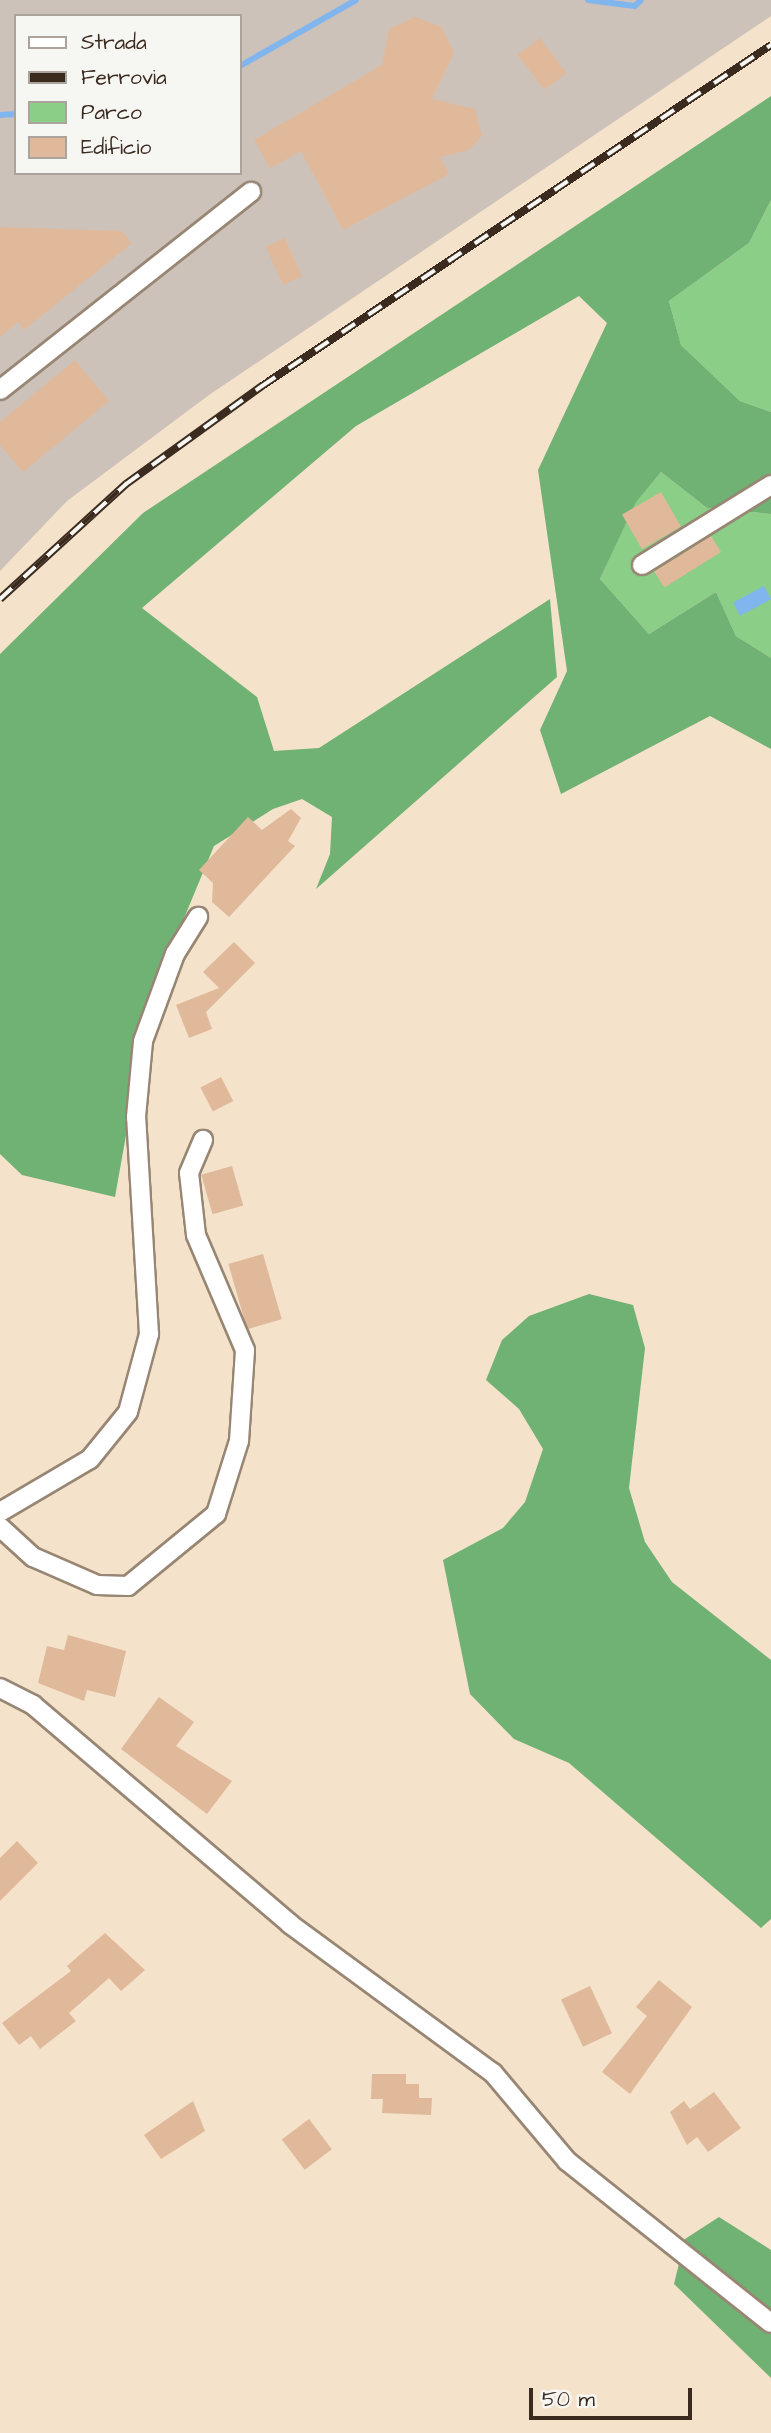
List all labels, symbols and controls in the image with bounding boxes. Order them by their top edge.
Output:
legend [14,14,242,175]
text: Strada [81,28,147,57]
text: Ferrovia [81,63,167,92]
text: Parco [81,98,142,127]
text: Edificio [81,133,151,162]
scale bar [533,2374,696,2418]
text: 50 m [542,2385,595,2414]

